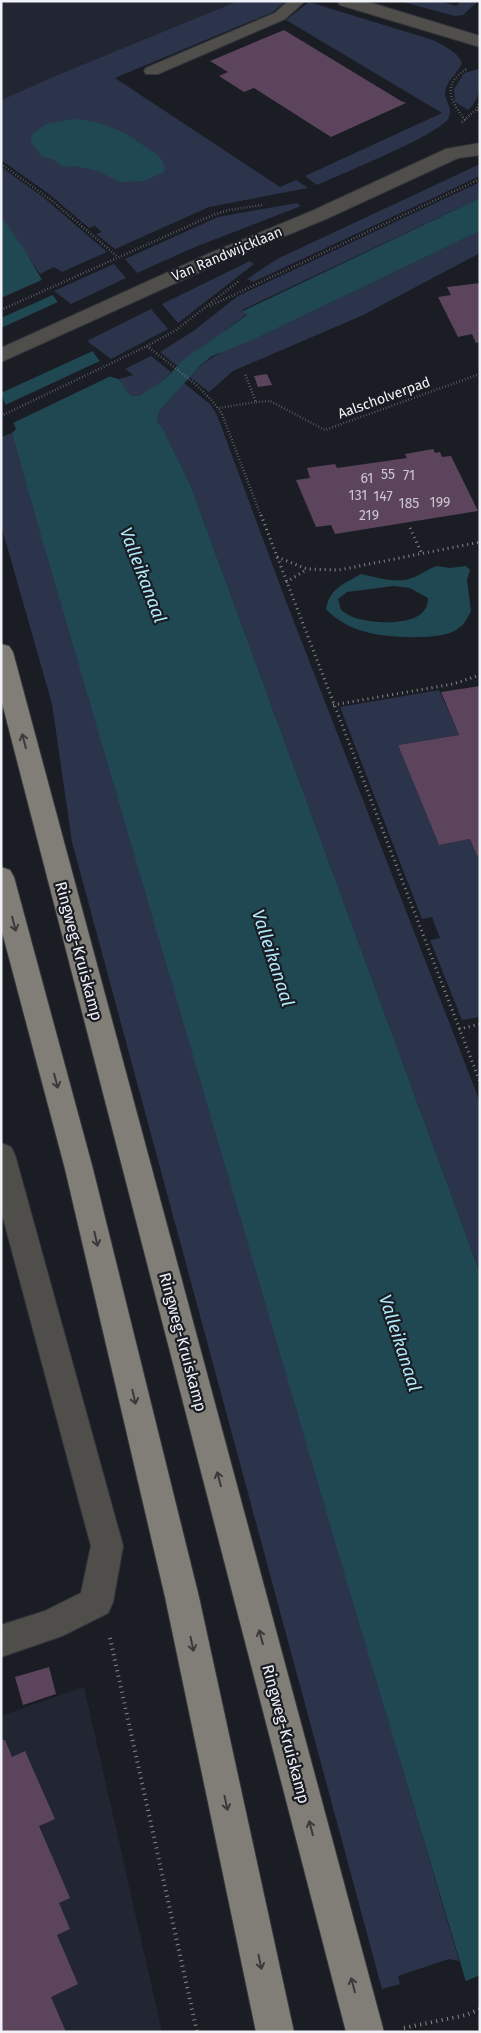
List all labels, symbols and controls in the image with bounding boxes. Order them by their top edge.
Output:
street label: Van Randwijcklaan [169,223,285,285]
street label: Aalscholverpad [335,373,433,423]
house number: 55 [381,466,395,483]
house number: 71 [403,467,415,484]
house number: 61 [361,470,373,487]
house number: 131 [349,487,367,504]
house number: 147 [373,488,393,505]
house number: 199 [430,494,450,511]
house number: 185 [399,495,419,512]
house number: 219 [359,507,379,524]
water label: Valleikanaal [115,524,171,626]
one-way arrow [19,733,28,749]
street label: Ringweg-Kruiskamp [51,879,107,1023]
water label: Valleikanaal [247,907,299,1009]
one-way arrow [10,916,19,932]
one-way arrow [52,1073,61,1089]
one-way arrow [92,1230,101,1246]
street label: Ringweg-Kruiskamp [155,1270,211,1414]
water label: Valleikanaal [374,1292,426,1394]
one-way arrow [130,1388,139,1404]
one-way arrow [214,1472,223,1488]
one-way arrow [255,1629,265,1645]
one-way arrow [188,1636,197,1652]
street label: Ringweg-Kruiskamp [258,1662,314,1806]
one-way arrow [222,1795,231,1811]
one-way arrow [306,1820,315,1836]
one-way arrow [255,1954,265,1970]
one-way arrow [348,1977,357,1993]

